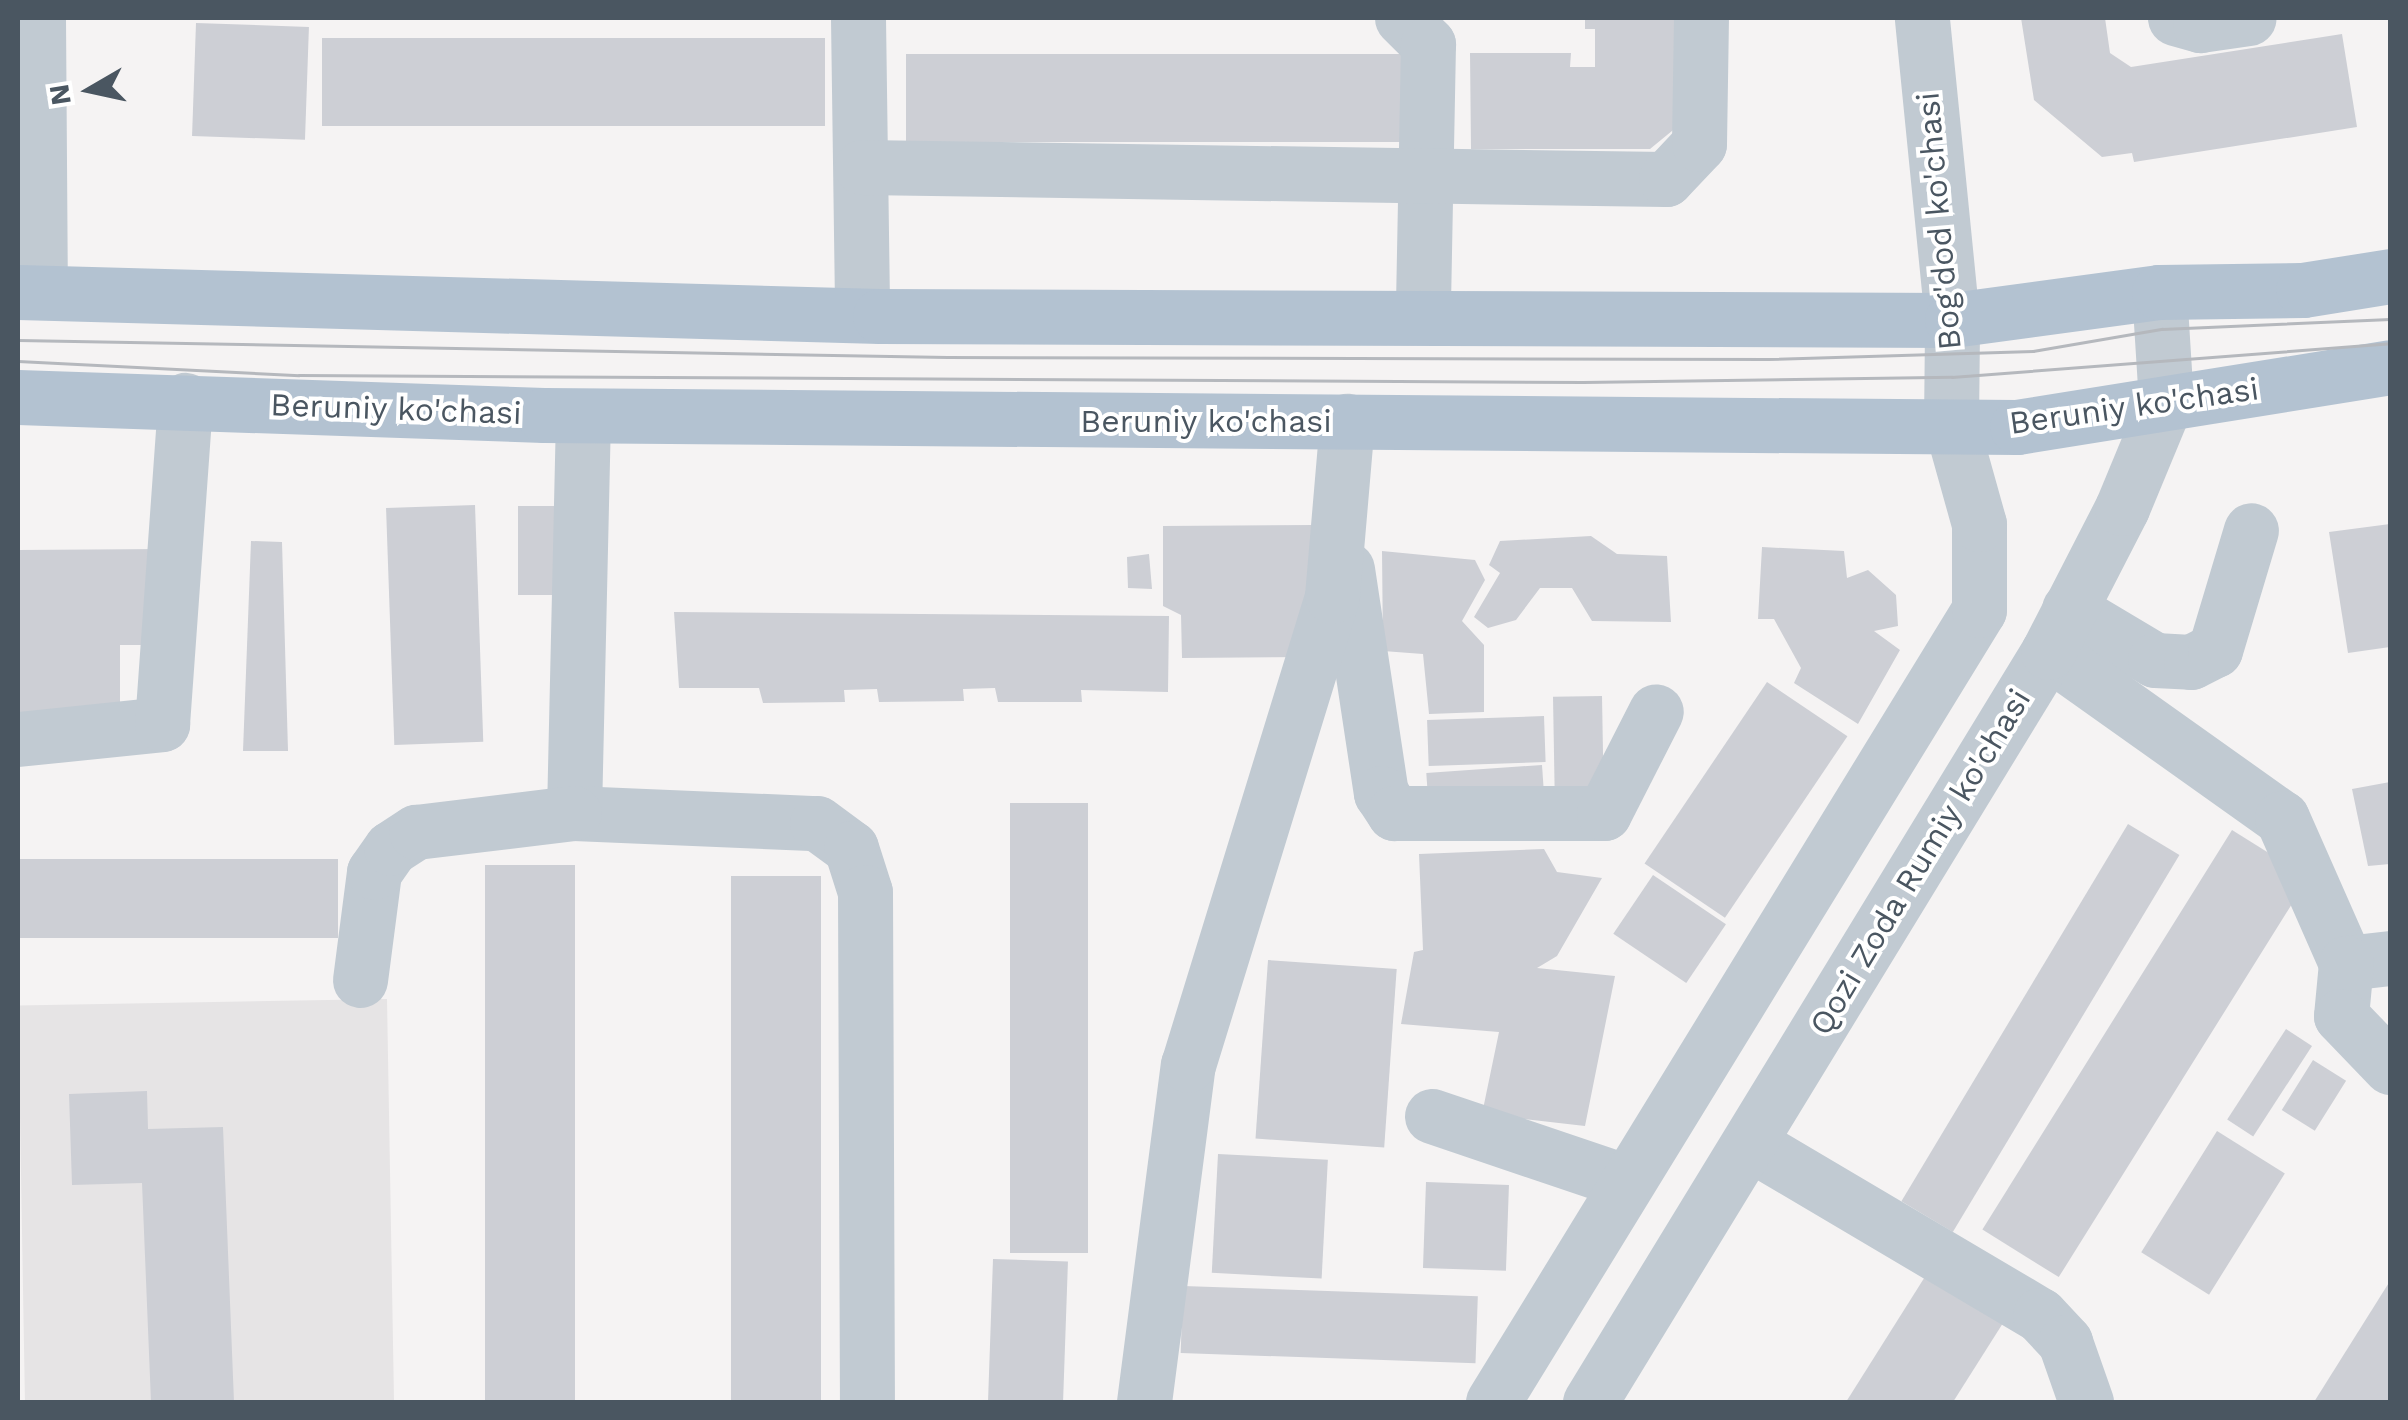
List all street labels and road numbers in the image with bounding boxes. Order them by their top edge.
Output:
street label: Bog'dod ko'chasi [1909,90,1969,352]
street label: Beruniy ko'chasi [2006,369,2262,443]
street label: Beruniy ko'chasi [269,385,523,433]
street label: Beruniy ko'chasi [1080,402,1332,440]
street label: Qozi Zoda Rumiy ko'chasi [1801,681,2039,1043]

